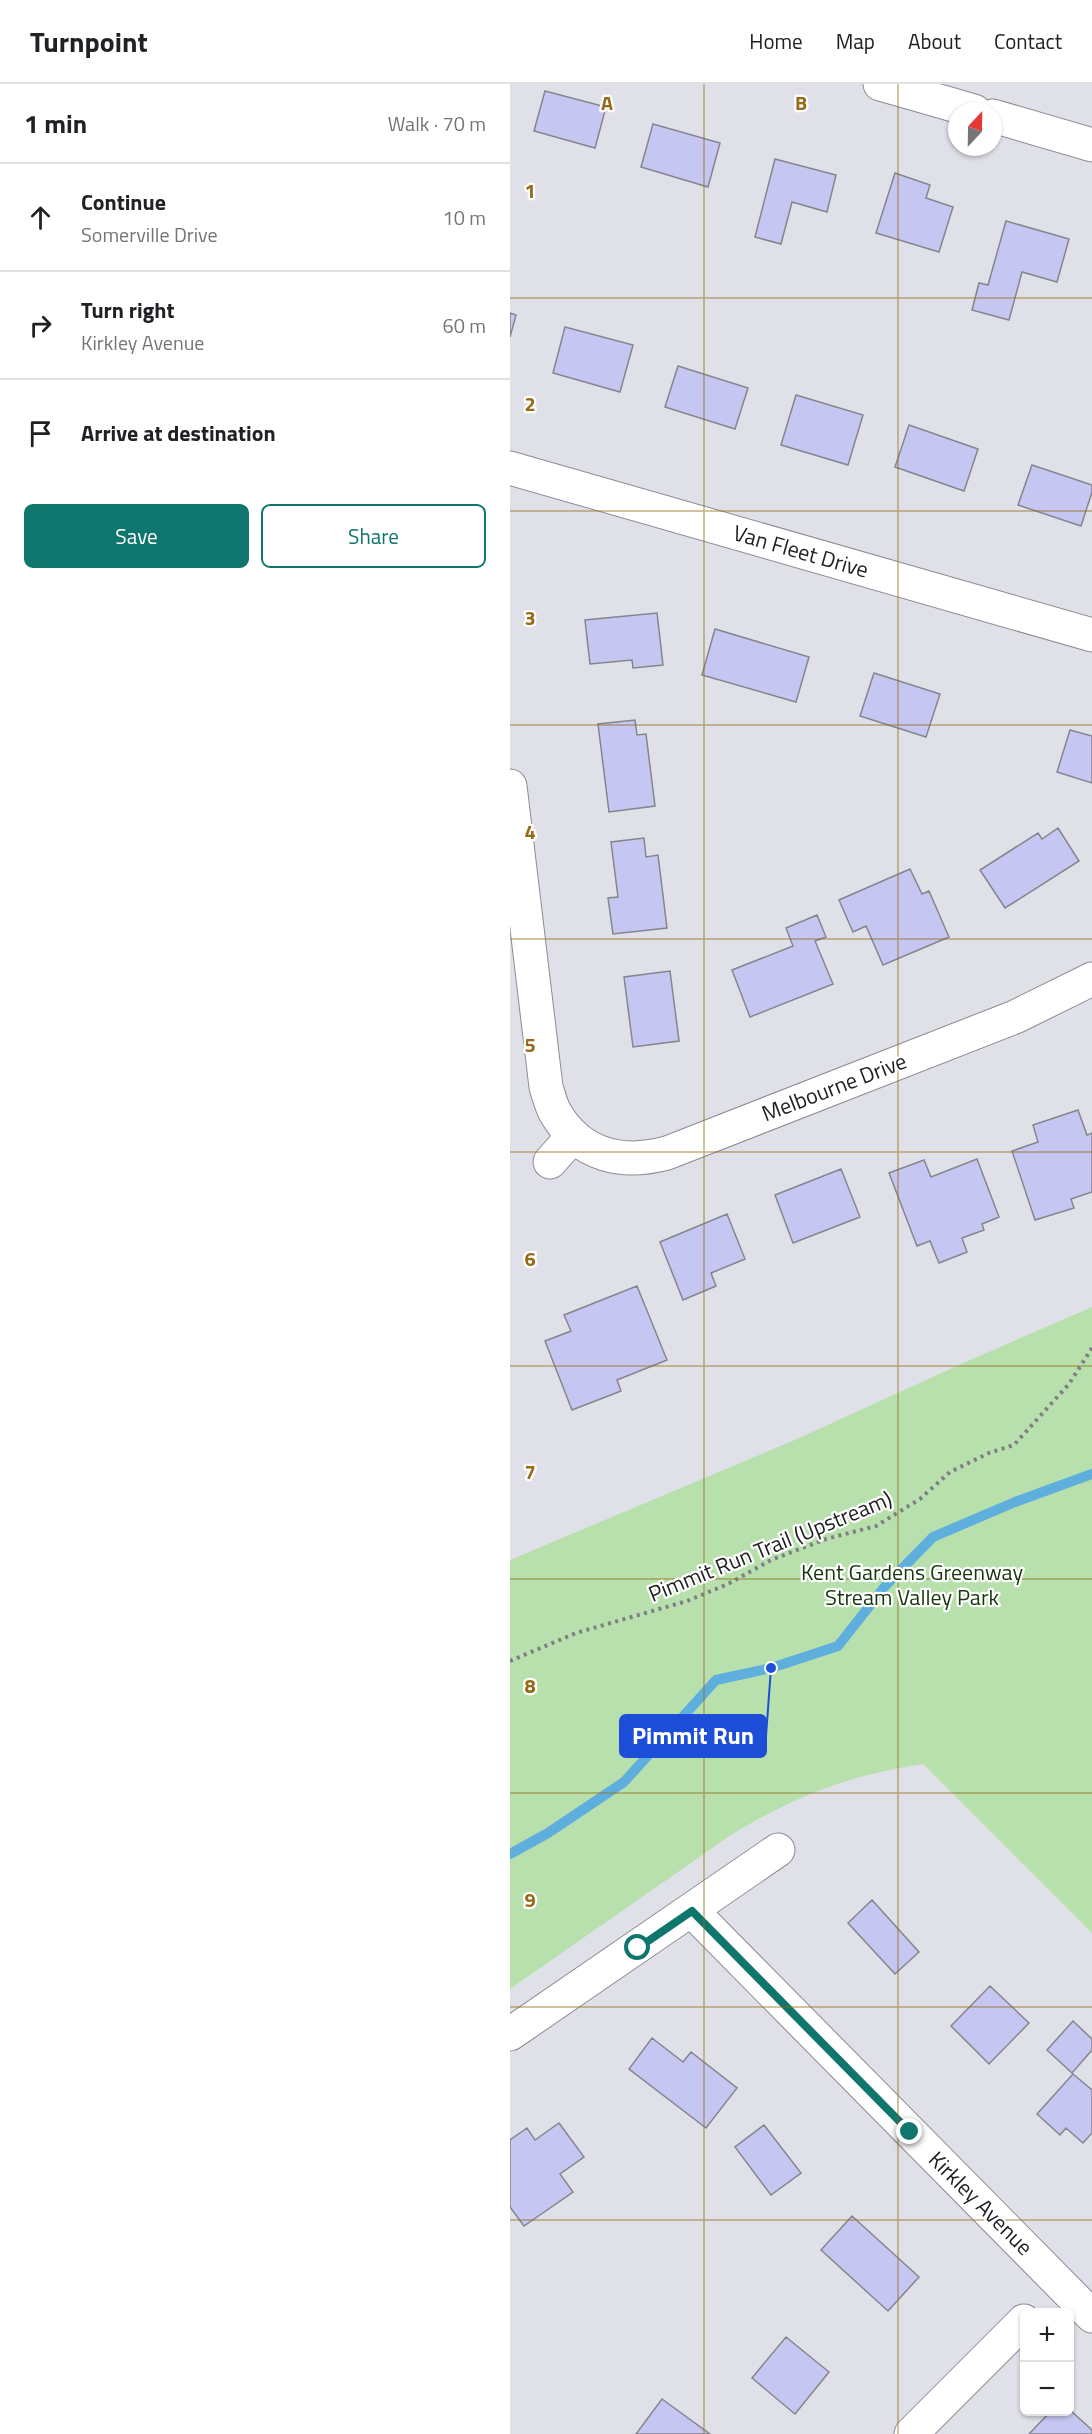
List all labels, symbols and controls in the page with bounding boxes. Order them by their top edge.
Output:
text: Turnpoint [30,20,148,63]
text: Home [749,25,803,57]
text: Map [836,25,875,57]
text: About [908,25,961,57]
text: Contact [994,25,1062,57]
text: A [601,87,613,118]
text: B [795,87,807,118]
north arrow [948,102,1002,156]
text: 1 min [24,104,87,143]
text: Walk · 70 m [388,108,486,139]
text: 1 [524,175,536,206]
text: Continue [81,185,166,219]
icon: ahead [24,201,57,234]
text: 10 m [442,202,486,233]
text: Somerville Drive [81,219,218,250]
text: Turn right [81,293,175,327]
icon: right [24,309,57,342]
text: 60 m [442,310,486,341]
text: Kirkley Avenue [81,327,204,358]
text: 2 [524,388,536,419]
text: Arrive at destination [81,416,276,450]
icon: arrive [24,417,57,450]
button: Save [24,504,249,568]
button: Share [261,504,486,568]
street label: Van Fleet Drive [729,515,873,587]
text: 3 [524,602,536,633]
text: 4 [524,816,536,847]
text: 5 [524,1029,536,1060]
street label: Melbourne Drive [757,1044,911,1130]
text: 6 [524,1243,536,1274]
text: 7 [524,1456,536,1487]
street label: Pimmit Run Trail (Upstream) [643,1482,897,1610]
park label: Kent Gardens Greenway Stream Valley Park [801,1555,1023,1614]
text: 8 [524,1670,536,1701]
callout: Pimmit Run [620,1715,766,1757]
text: Pimmit Run [632,1717,754,1753]
text: 9 [524,1884,536,1915]
route start [624,1934,650,1960]
route end [896,2118,922,2144]
street label: Kirkley Avenue [921,2143,1041,2263]
map controls [1020,2308,1074,2416]
button: + [1020,2308,1074,2362]
button: − [1020,2362,1074,2416]

